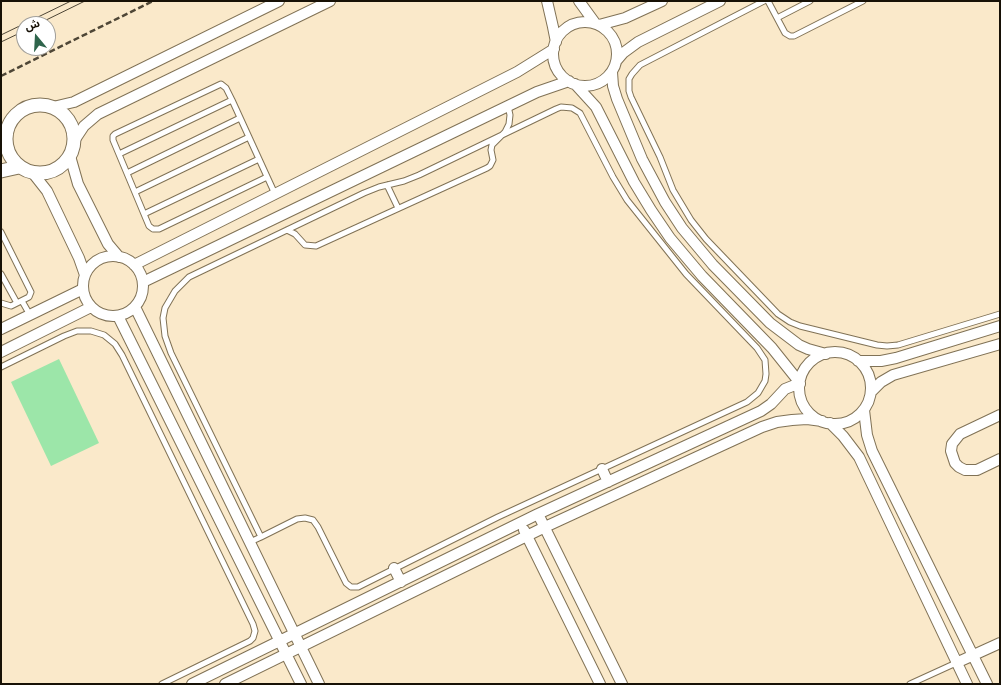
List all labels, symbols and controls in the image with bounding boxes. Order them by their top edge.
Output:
north arrow [16,16,56,56]
text: ش [23,17,42,34]

